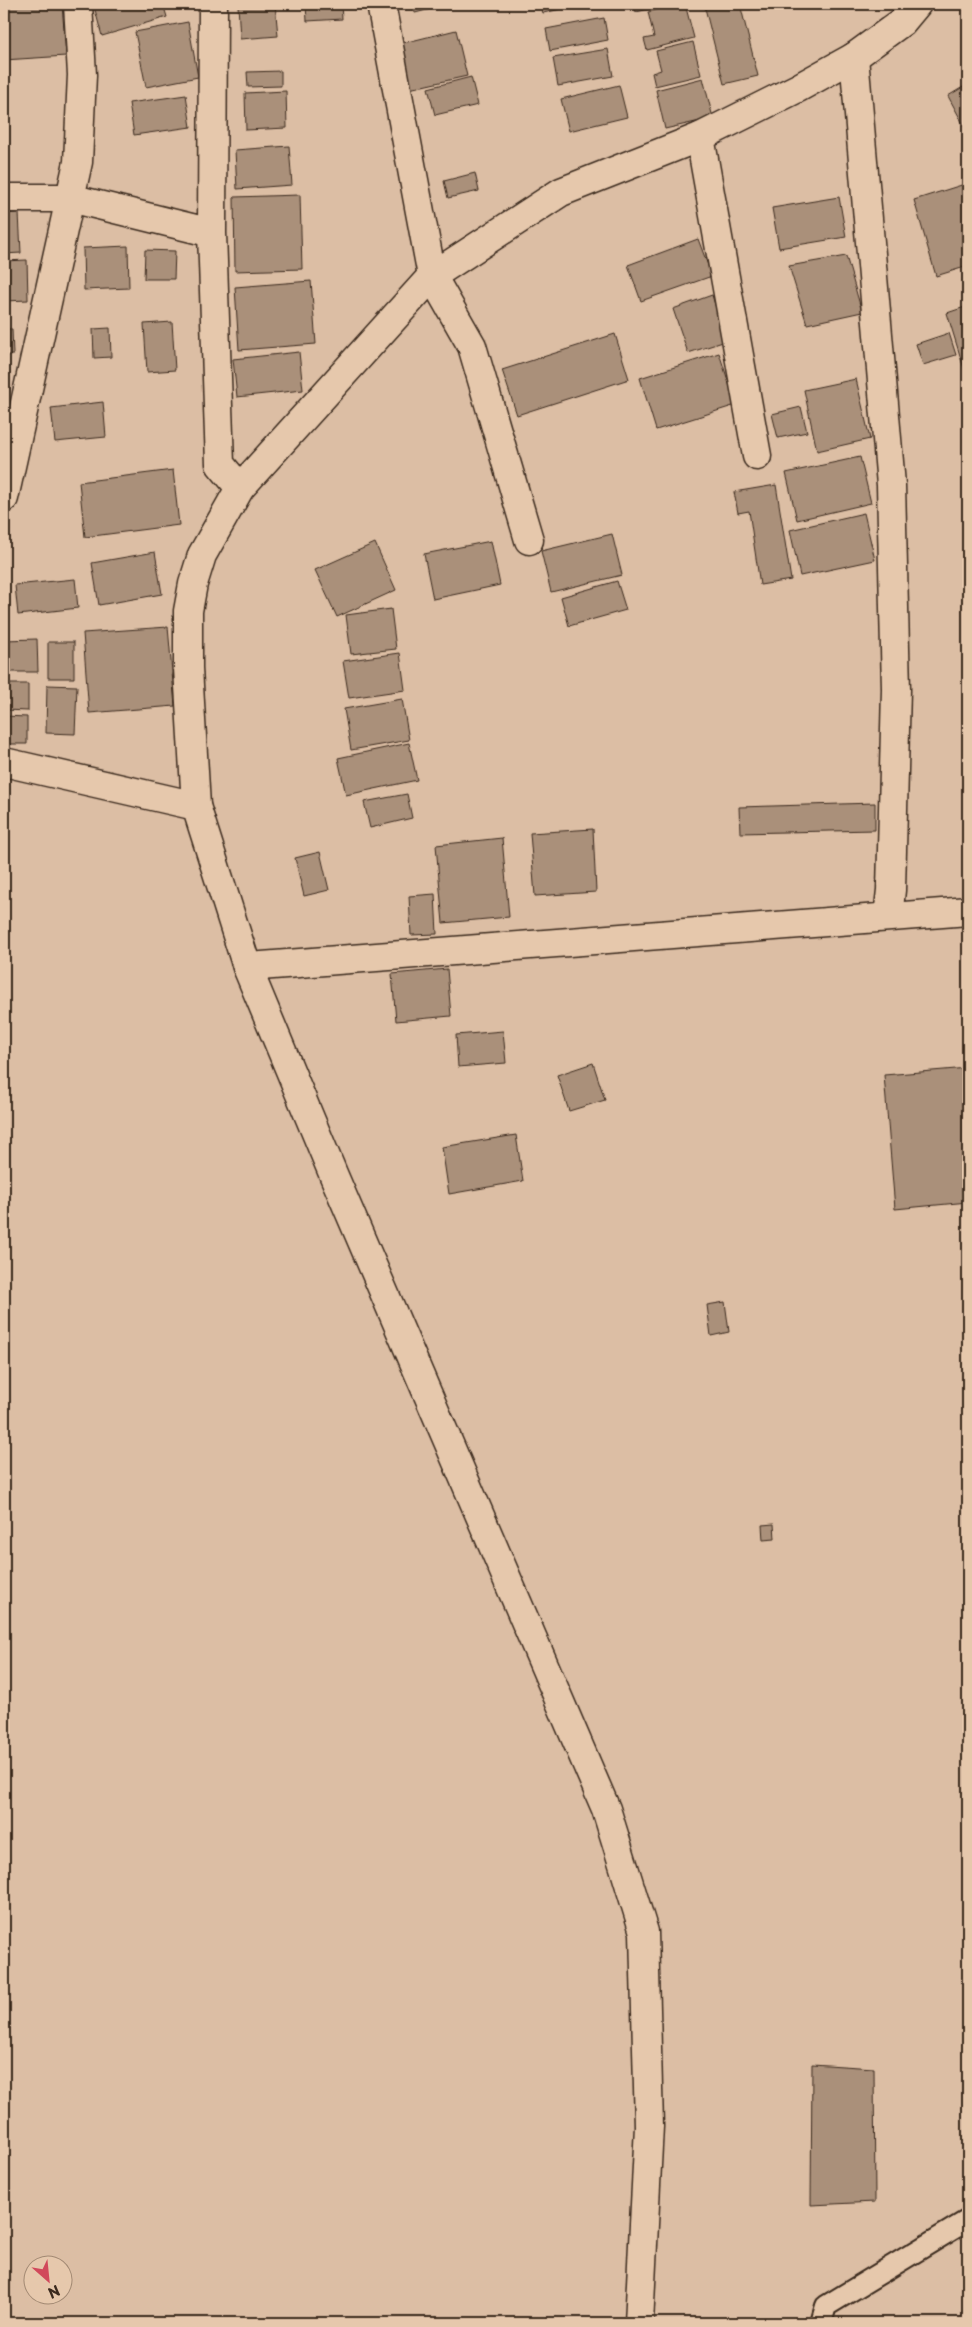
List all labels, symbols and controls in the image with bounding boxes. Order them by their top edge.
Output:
north arrow [22,2254,72,2304]
text: N [44,2280,64,2304]

